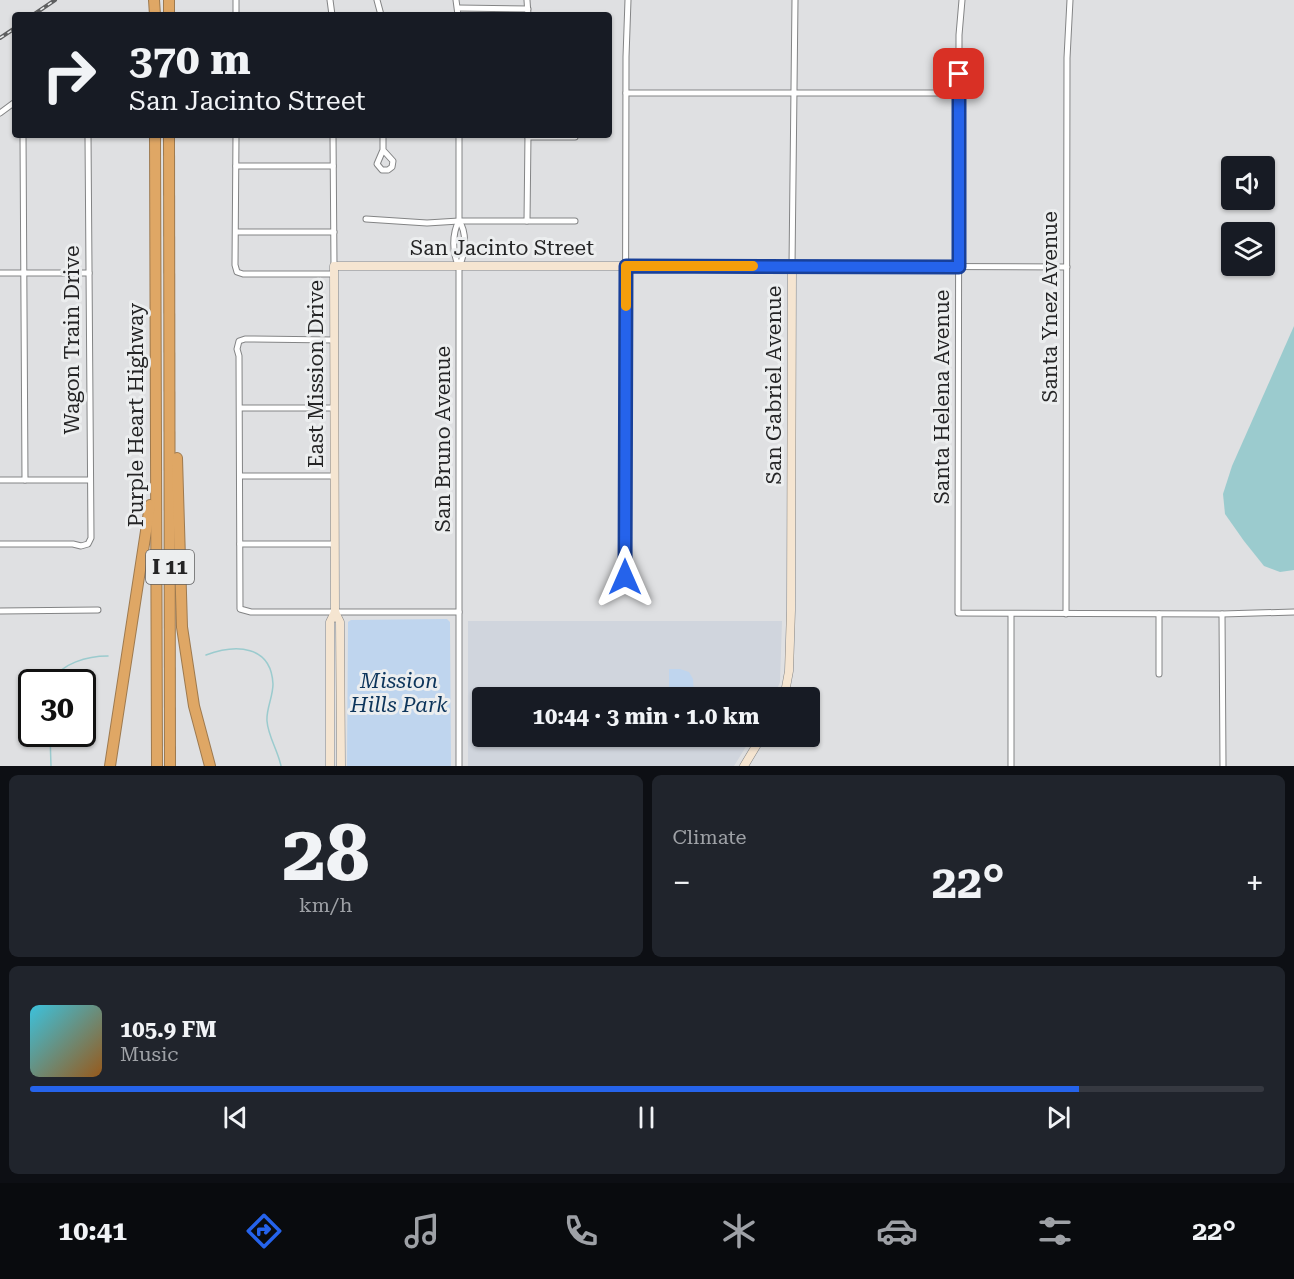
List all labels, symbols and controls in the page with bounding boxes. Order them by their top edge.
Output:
text: 370 m [129,35,251,84]
icon: right [30,36,108,114]
pin [933,48,984,99]
icon: arrive [942,57,975,90]
text: San Jacinto Street [129,85,366,117]
map controls [1221,156,1275,276]
button: sound [1221,156,1275,210]
street label: Santa Ynez Avenue [1038,211,1062,403]
button: layers [1221,222,1275,276]
street label: San Jacinto Street [410,236,594,260]
street label: Wagon Train Drive [60,246,84,435]
street label: East Mission Drive [304,280,328,468]
street label: San Gabriel Avenue [762,286,786,484]
street label: Santa Helena Avenue [930,290,954,504]
street label: Purple Heart Highway [124,302,148,527]
street label: San Bruno Avenue [431,346,455,532]
position arrow [593,545,657,609]
road number: I 11 [146,550,194,584]
speed limit sign: 30 [18,669,96,747]
park label: Mission Hills Park [349,669,448,717]
text: 10:44 · 3 min · 1.0 km [533,704,759,729]
text: 28 [282,808,369,899]
text: Climate [673,825,747,849]
text: 22° [932,856,1005,909]
text: − [673,863,691,902]
text: + [1246,863,1264,902]
text: km/h [299,893,353,917]
text: 105.9 FM [120,1017,217,1042]
text: Music [120,1042,179,1066]
icon: previous [219,1101,252,1134]
icon: pause [630,1101,663,1134]
icon: next [1042,1101,1075,1134]
icon: directions [243,1210,285,1252]
icon: music [401,1210,443,1252]
icon: phone [560,1210,602,1252]
icon: climate [718,1210,760,1252]
icon: car [876,1210,918,1252]
icon: filters [1034,1210,1076,1252]
text: 10:41 [58,1215,127,1247]
text: 22° [1192,1215,1236,1247]

